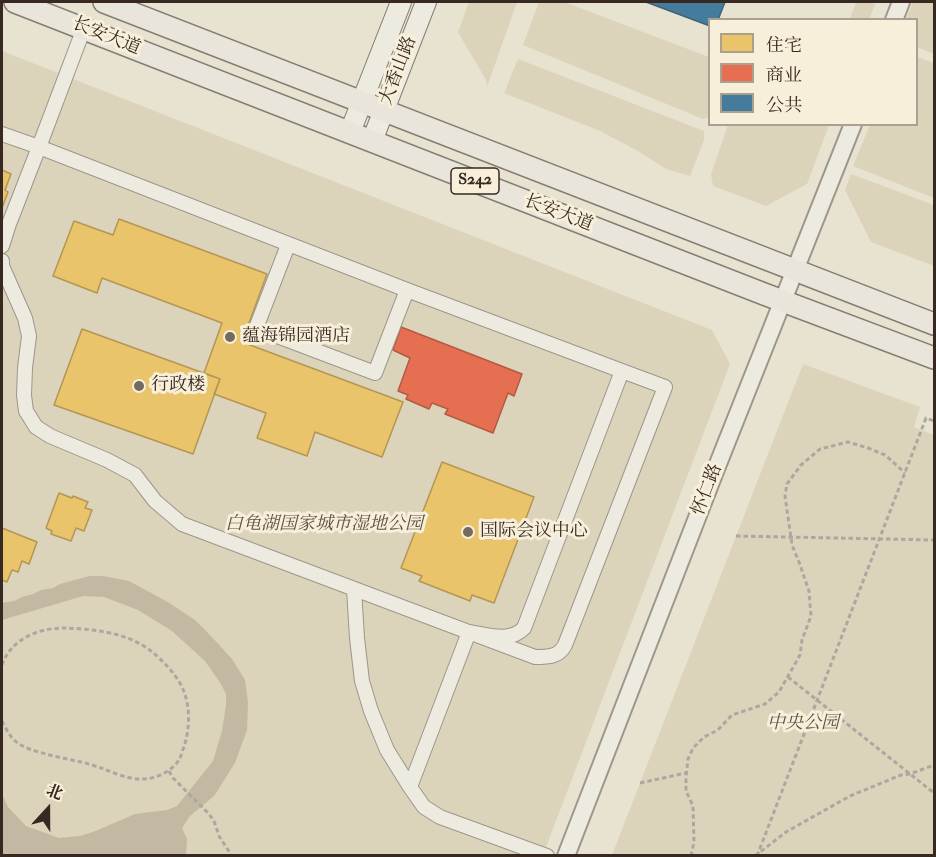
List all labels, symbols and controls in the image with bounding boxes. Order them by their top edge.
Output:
street label: 长安大道 [69,14,143,60]
legend [708,18,918,126]
street label: 大香山路 [376,34,422,108]
text: 住宅 [766,34,802,57]
text: 商业 [766,64,802,87]
text: 公共 [766,94,802,117]
road number: S242 [451,168,499,194]
street label: 长安大道 [521,191,595,237]
place label: 蕴海锦园酒店 [242,326,350,348]
marker: 蕴海锦园酒店 [223,330,237,344]
place label: 行政楼 [151,375,205,397]
marker: 行政楼 [132,379,146,393]
street label: 怀仁路 [688,461,728,519]
park label: 白龟湖国家城市湿地公园 [225,514,423,536]
place label: 国际会议中心 [480,521,588,543]
marker: 国际会议中心 [461,525,475,539]
park label: 中央公园 [767,713,839,735]
north arrow [18,779,78,839]
text: 北 [43,780,66,804]

